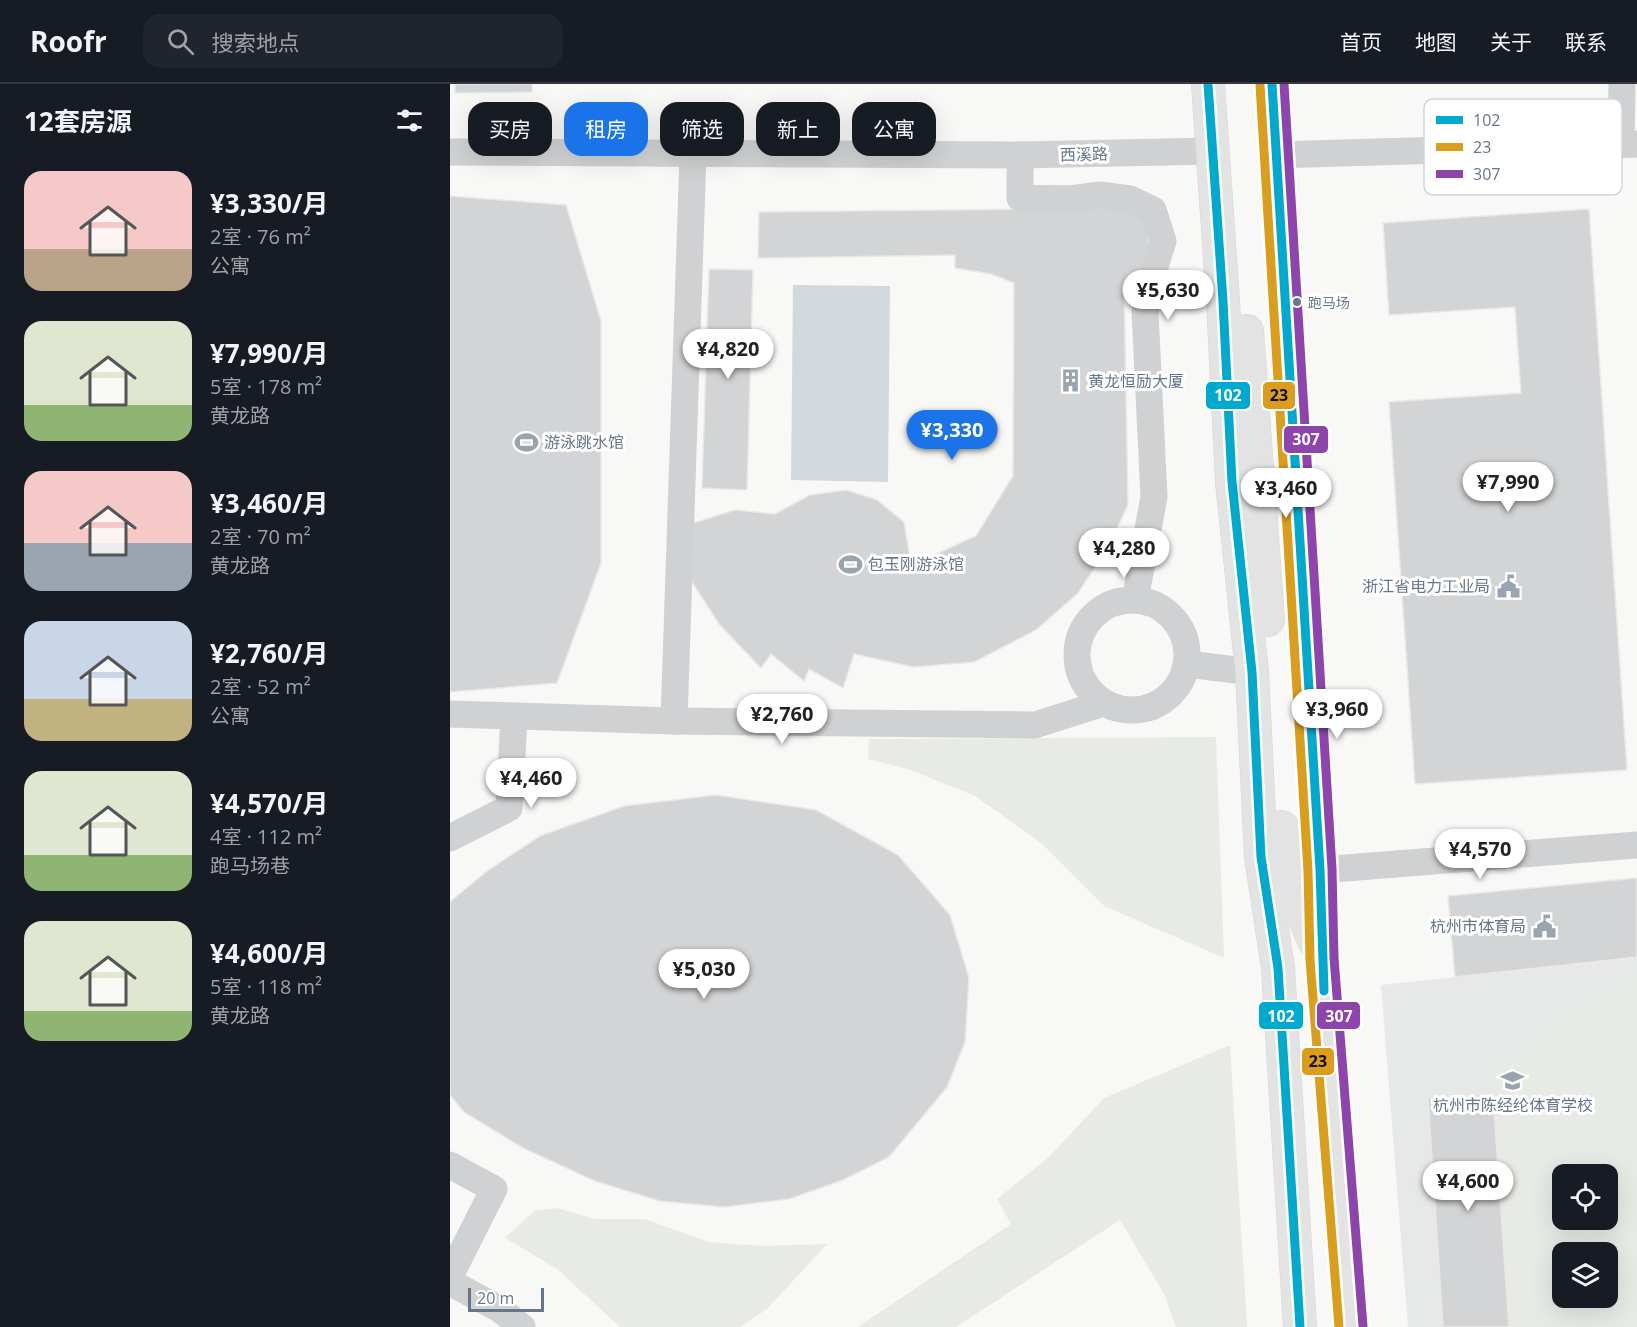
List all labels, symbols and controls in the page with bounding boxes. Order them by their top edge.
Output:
search box [143,14,563,68]
text: Roofr [30,22,107,60]
icon: search [164,25,197,58]
text: 搜索地点 [212,27,300,57]
text: 首页 [1340,28,1382,56]
text: 地图 [1415,28,1457,56]
text: 关于 [1490,28,1532,56]
text: 联系 [1565,28,1607,56]
legend [1424,99,1622,195]
chip: 买房 [468,102,552,156]
chip: 租房 [564,102,648,156]
chip: 筛选 [660,102,744,156]
chip: 新上 [756,102,840,156]
chip: 公寓 [852,102,936,156]
text: 12套房源 [24,103,132,139]
icon: filters [393,104,426,137]
text: 102 [1473,109,1500,131]
text: 23 [1473,136,1491,158]
street label: 西溪路 [1060,143,1108,165]
text: 307 [1473,163,1500,185]
text: ¥3,330/月 [210,185,329,221]
icon: home [72,195,144,267]
text: 2室 · 76 m² [210,223,311,250]
text: 公寓 [210,252,250,279]
pin: ¥5,630 [1119,270,1217,321]
text: ¥5,630 [1137,276,1199,303]
place label: 跑马场 [1308,293,1350,312]
marker: 跑马场 [1291,296,1303,308]
pin: ¥4,820 [679,329,777,380]
text: ¥7,990/月 [210,335,329,371]
text: ¥4,820 [697,335,759,362]
icon: home [72,345,144,417]
building icon: 黄龙恒励大厦 [1057,368,1083,394]
place label: 黄龙恒励大厦 [1088,370,1184,392]
text: 5室 · 178 m² [210,373,322,400]
line badge: 102 [1205,381,1251,410]
line badge: 23 [1262,381,1296,410]
text: 102 [1214,384,1242,406]
text: 23 [1270,384,1288,406]
text: 黄龙路 [210,402,270,429]
pin: ¥3,330 [903,410,1001,461]
text: ¥3,330 [921,416,983,443]
line badge: 307 [1283,425,1329,454]
text: 307 [1292,428,1320,450]
sports icon: 游泳跳水馆 [513,429,539,455]
place label: 游泳跳水馆 [544,431,624,453]
pin: ¥7,990 [1459,462,1557,513]
pin: ¥3,460 [1237,468,1335,519]
text: ¥7,990 [1477,468,1539,495]
text: ¥3,460 [1255,474,1317,501]
text: ¥3,460/月 [210,485,329,521]
icon: home [72,495,144,567]
text: 2室 · 70 m² [210,523,311,550]
pin: ¥4,280 [1075,528,1173,579]
text: ¥4,280 [1093,534,1155,561]
sports icon: 包玉刚游泳馆 [837,551,863,577]
text: 黄龙路 [210,552,270,579]
place label: 包玉刚游泳馆 [868,553,964,575]
public building icon: 浙江省电力工业局 [1495,573,1521,599]
place label: 浙江省电力工业局 [1362,575,1490,597]
text: ¥2,760/月 [210,635,329,671]
icon: home [72,645,144,717]
text: 2室 · 52 m² [210,673,311,700]
pin: ¥3,960 [1288,689,1386,740]
pin: ¥2,760 [733,694,831,745]
text: ¥3,960 [1306,695,1368,722]
text: ¥2,760 [751,700,813,727]
text: 公寓 [210,702,250,729]
pin: ¥4,460 [482,758,580,809]
text: ¥4,460 [500,764,562,791]
text: ¥4,570/月 [210,785,329,821]
icon: home [72,795,144,867]
text: 4室 · 112 m² [210,823,322,850]
pin: ¥4,570 [1431,829,1529,880]
text: ¥4,570 [1449,835,1511,862]
text: 跑马场巷 [210,852,290,879]
public building icon: 杭州市体育局 [1531,913,1557,939]
place label: 杭州市体育局 [1430,915,1526,937]
text: ¥4,600/月 [210,935,329,971]
icon: home [72,945,144,1017]
pin: ¥5,030 [655,949,753,1000]
text: ¥5,030 [673,955,735,982]
text: 5室 · 118 m² [210,973,322,1000]
line badge: 102 [1258,1001,1304,1030]
line badge: 307 [1316,1001,1361,1030]
text: 黄龙路 [210,1002,270,1029]
text: 102 [1267,1005,1295,1027]
text: 307 [1325,1005,1353,1027]
line badge: 23 [1301,1047,1335,1076]
text: 23 [1309,1050,1327,1072]
school or university icon: 杭州市陈经纶体育学校 [1500,1067,1526,1093]
place label: 杭州市陈经纶体育学校 [1433,1094,1593,1116]
pin: ¥4,600 [1419,1161,1517,1212]
map controls [1552,1164,1618,1308]
button: locate [1552,1164,1618,1230]
text: ¥4,600 [1437,1167,1499,1194]
button: layers [1552,1242,1618,1308]
scale bar [468,1285,544,1312]
text: 20 m [477,1287,514,1309]

